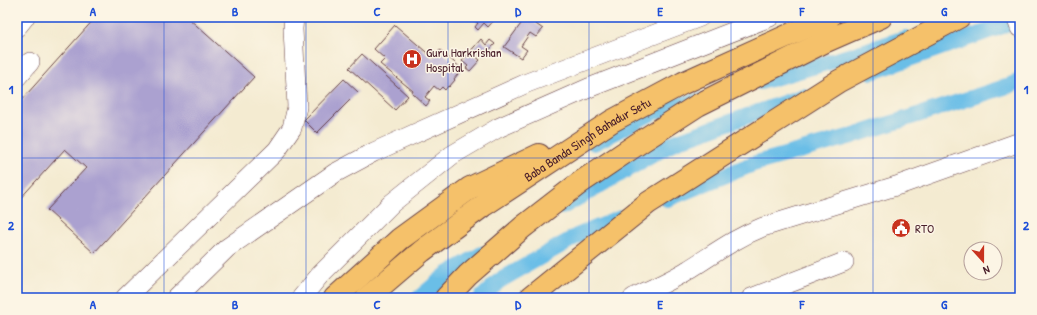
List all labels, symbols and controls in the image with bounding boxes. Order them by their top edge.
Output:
text: A [90,2,97,20]
text: B [232,2,239,20]
text: C [373,2,381,20]
text: D [515,2,522,20]
text: E [657,2,663,20]
text: F [799,2,806,20]
text: G [941,2,948,20]
place label: Guru Harkrishan Hospital [426,43,502,76]
hospital icon: Guru Harkrishan Hospital [401,48,423,70]
text: 1 [9,80,14,98]
text: 1 [1024,80,1029,98]
street label: Baba Banda Singh Bahadur Setu [520,93,654,186]
text: 2 [8,216,15,234]
text: 2 [1023,216,1030,234]
public building icon: RTO [890,217,912,239]
place label: RTO [915,219,934,237]
north arrow [963,241,1003,281]
text: N [981,263,992,278]
text: A [90,295,97,313]
text: B [232,295,239,313]
text: C [373,295,381,313]
text: D [515,295,522,313]
text: E [657,295,663,313]
text: F [799,295,806,313]
text: G [941,295,948,313]

